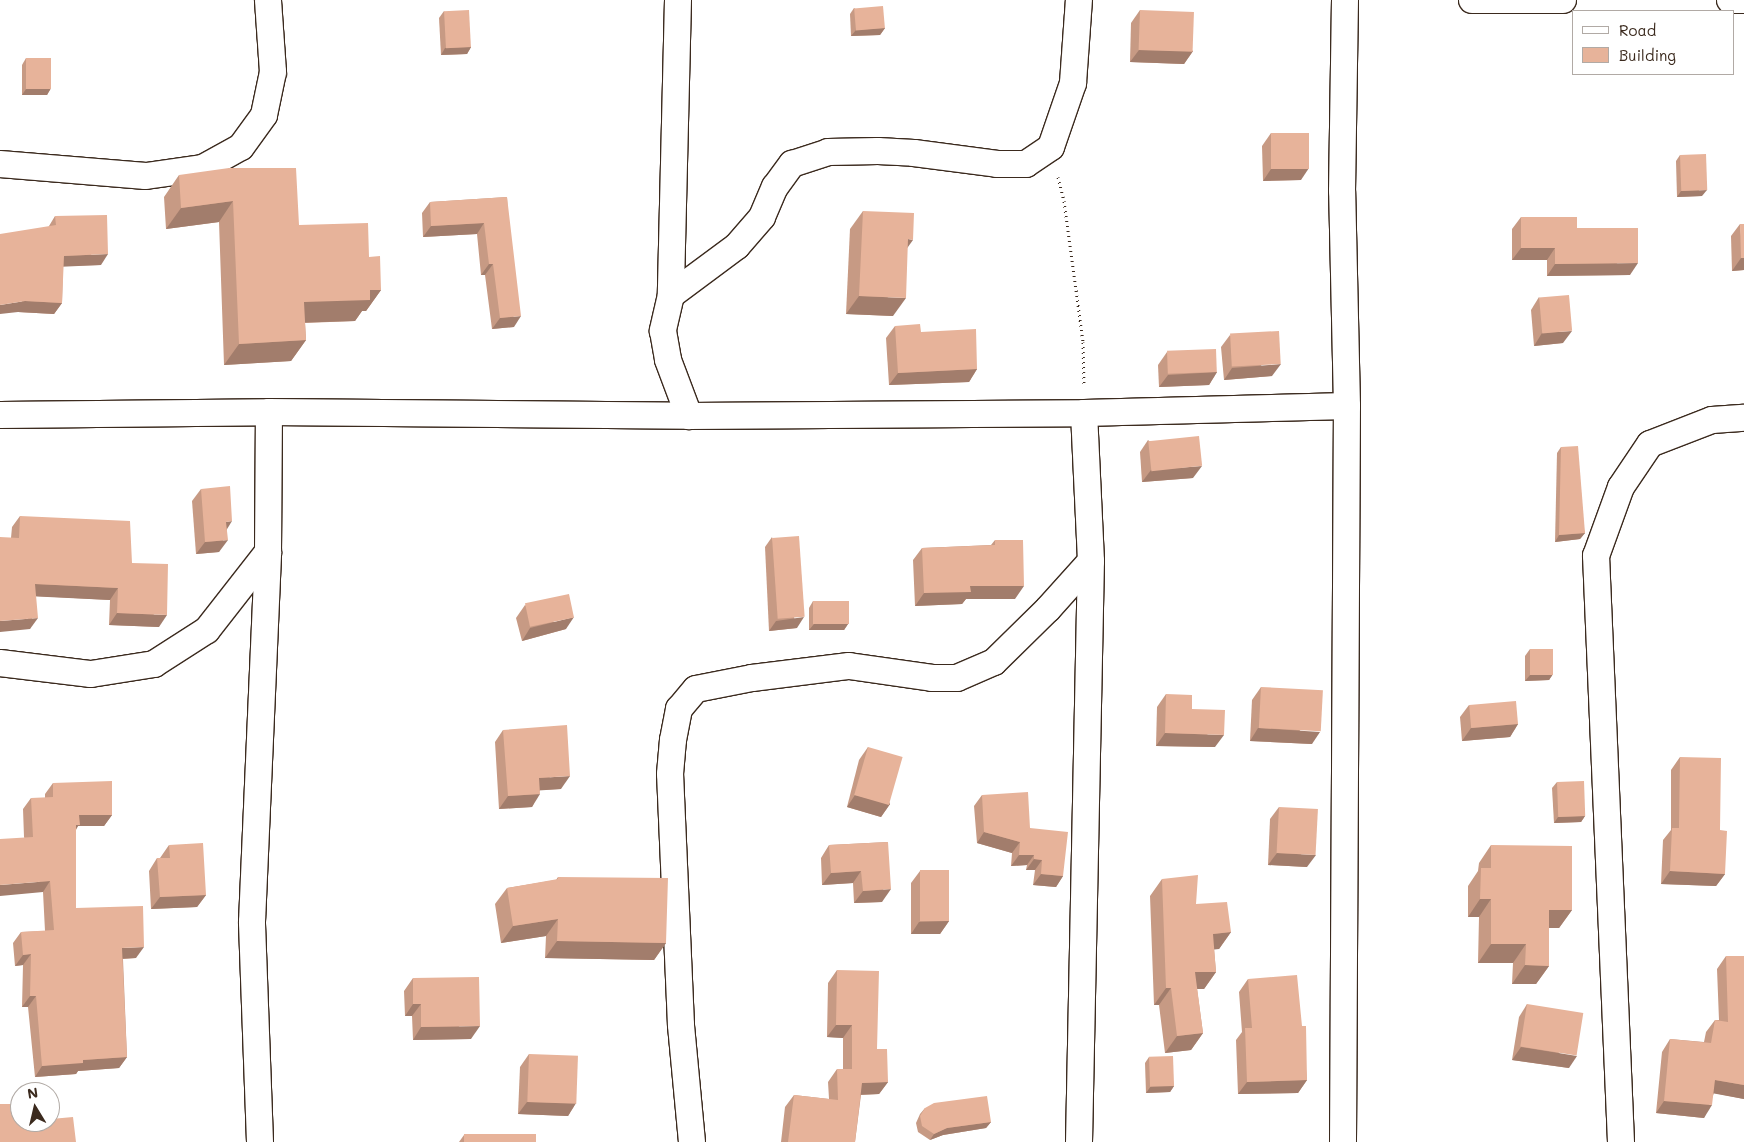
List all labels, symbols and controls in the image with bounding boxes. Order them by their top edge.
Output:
legend [1572,10,1734,75]
text: Road [1619,20,1656,40]
text: Building [1619,45,1676,65]
north arrow [10,1082,60,1132]
text: N [26,1082,39,1103]

